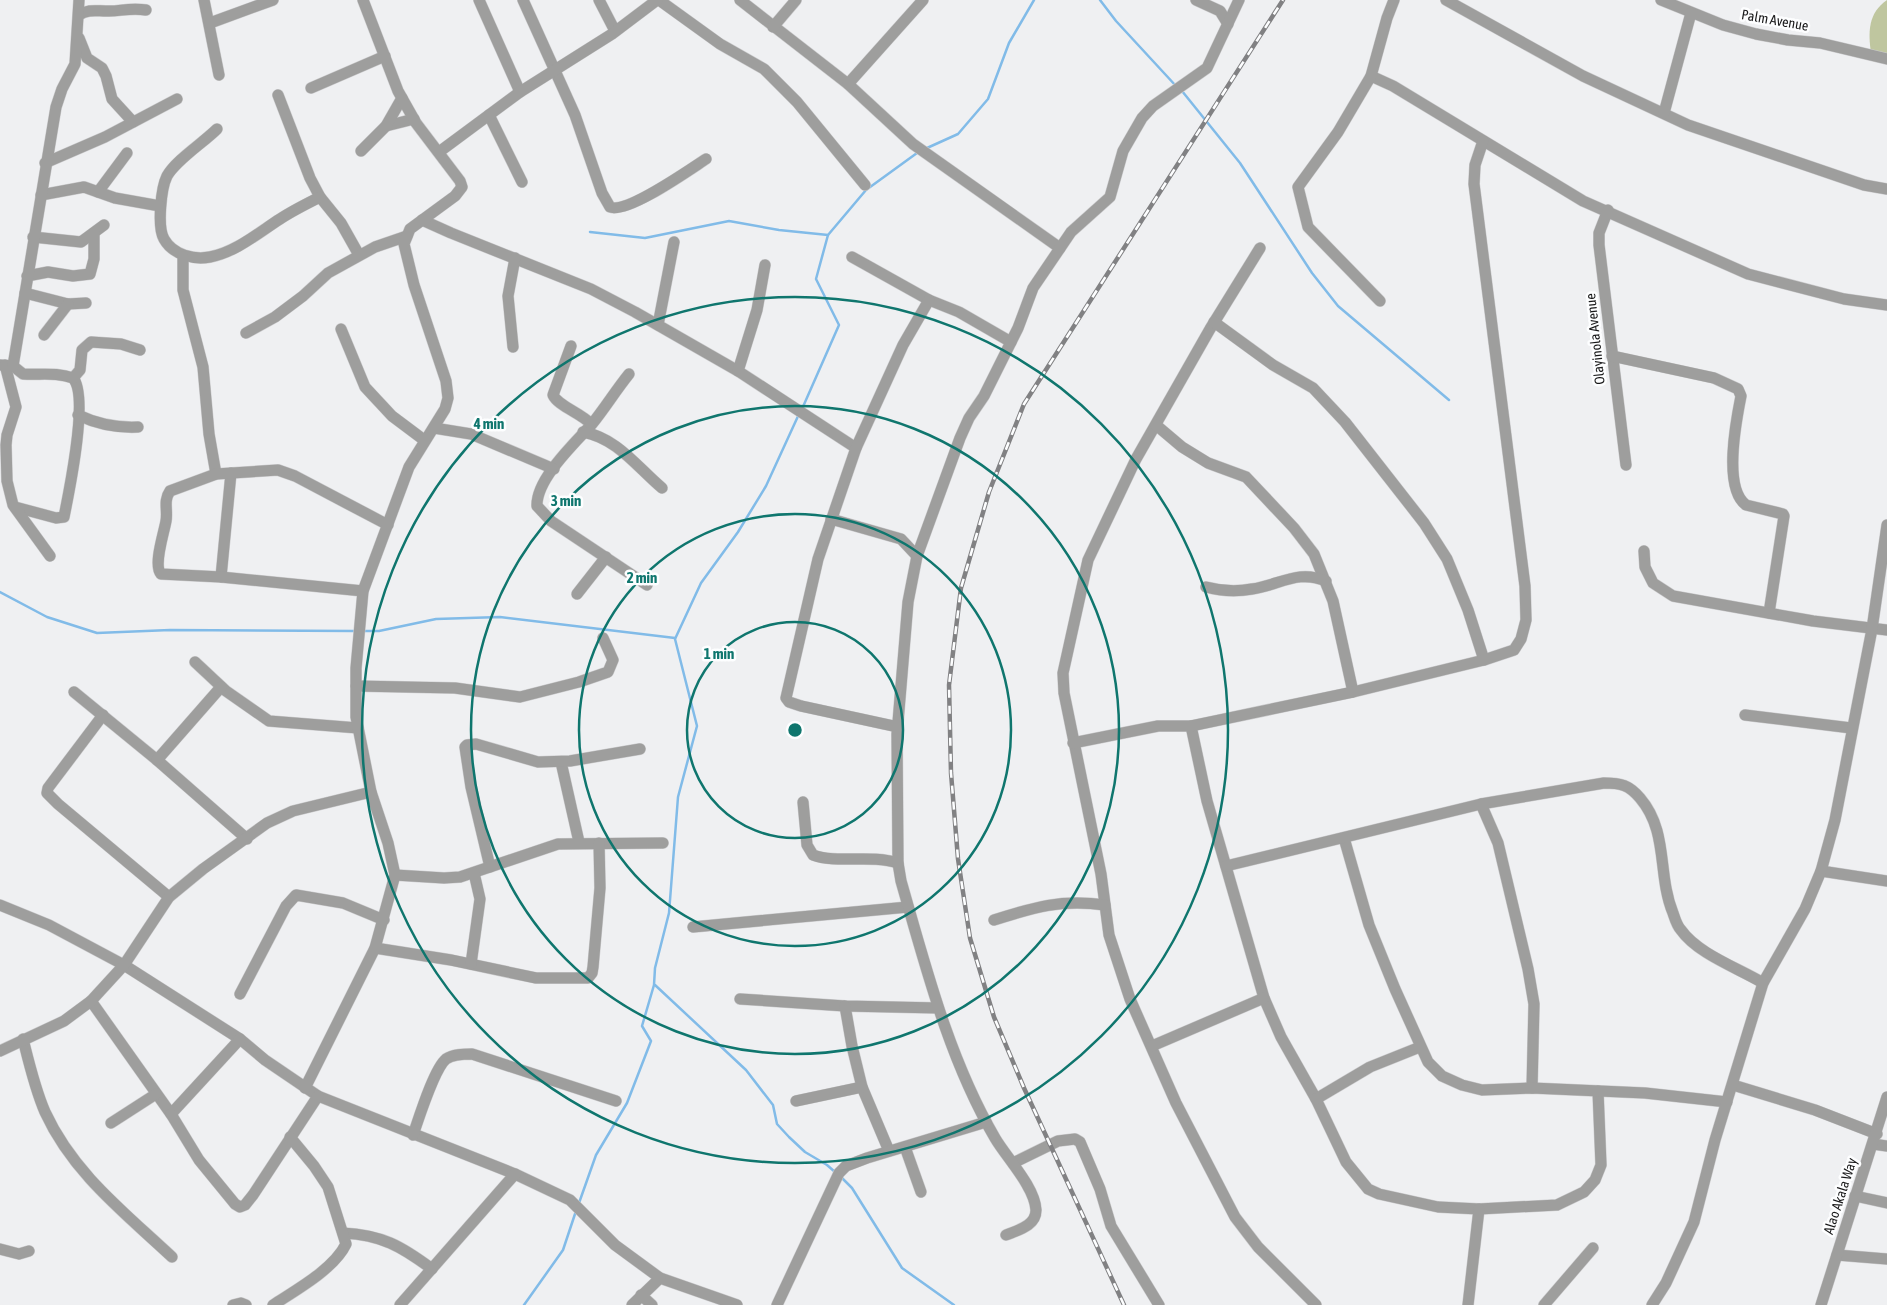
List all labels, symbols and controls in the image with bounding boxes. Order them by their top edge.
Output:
street label: Palm Avenue [1740,6,1810,34]
street label: Olayinola Avenue [1582,293,1608,385]
text: 4 min [473,415,504,432]
text: 3 min [551,492,581,509]
text: 2 min [627,569,657,586]
text: 1 min [704,645,734,662]
centre of rings [786,721,804,739]
street label: Alao Akala Way [1820,1156,1860,1236]

